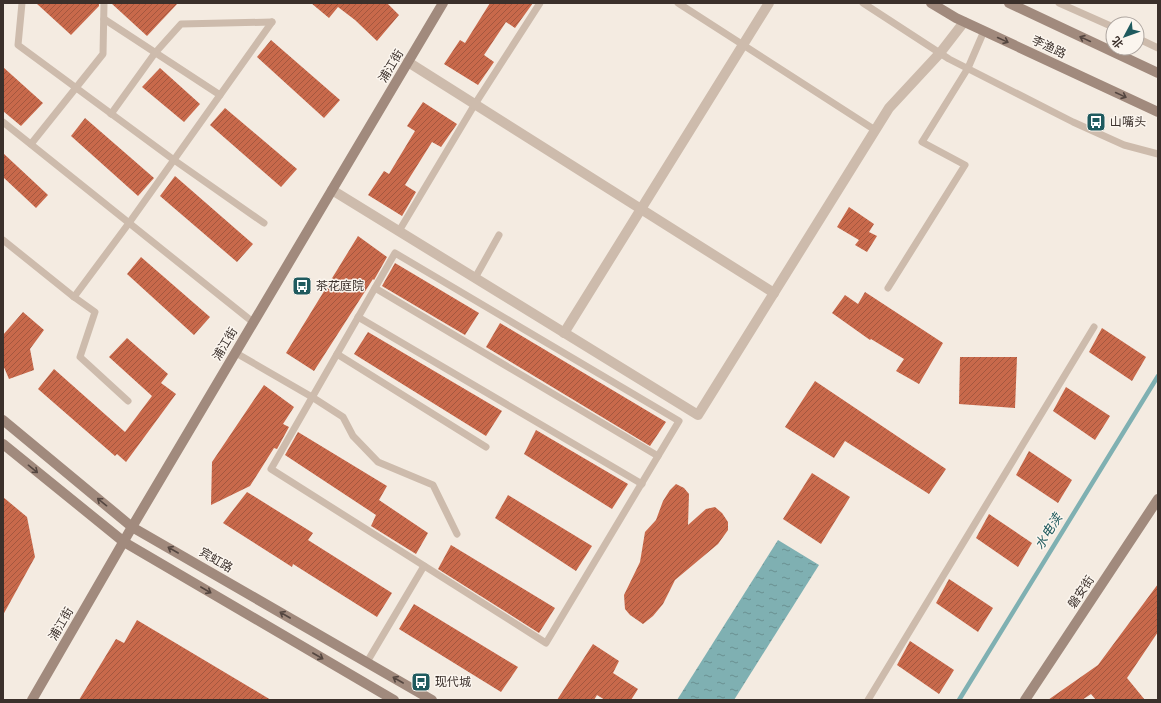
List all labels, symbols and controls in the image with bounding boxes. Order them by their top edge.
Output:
north arrow [1105,16,1145,56]
street label: 李渔路 [1030,33,1068,60]
text: 北 [1110,34,1126,50]
one-way arrow [1079,35,1091,42]
one-way arrow [997,37,1009,44]
street label: 浦江街 [376,47,405,85]
one-way arrow [1115,92,1127,99]
bus stop icon: 山嘴头 [1085,111,1107,133]
place label: 山嘴头 [1110,116,1146,128]
bus stop icon: 茶花庭院 [291,275,313,297]
place label: 茶花庭院 [316,279,364,292]
street label: 浦江街 [210,325,239,363]
one-way arrow [28,464,39,473]
one-way arrow [97,498,108,507]
water label: 水电渎 [1032,510,1066,552]
street label: 宾虹路 [197,545,235,574]
one-way arrow [167,546,179,554]
street label: 磐安街 [1065,573,1096,610]
one-way arrow [200,587,212,595]
street label: 浦江街 [46,605,75,643]
one-way arrow [279,611,291,619]
one-way arrow [312,652,324,660]
bus stop icon: 现代城 [410,671,432,693]
place label: 现代城 [435,675,471,688]
one-way arrow [392,676,404,684]

